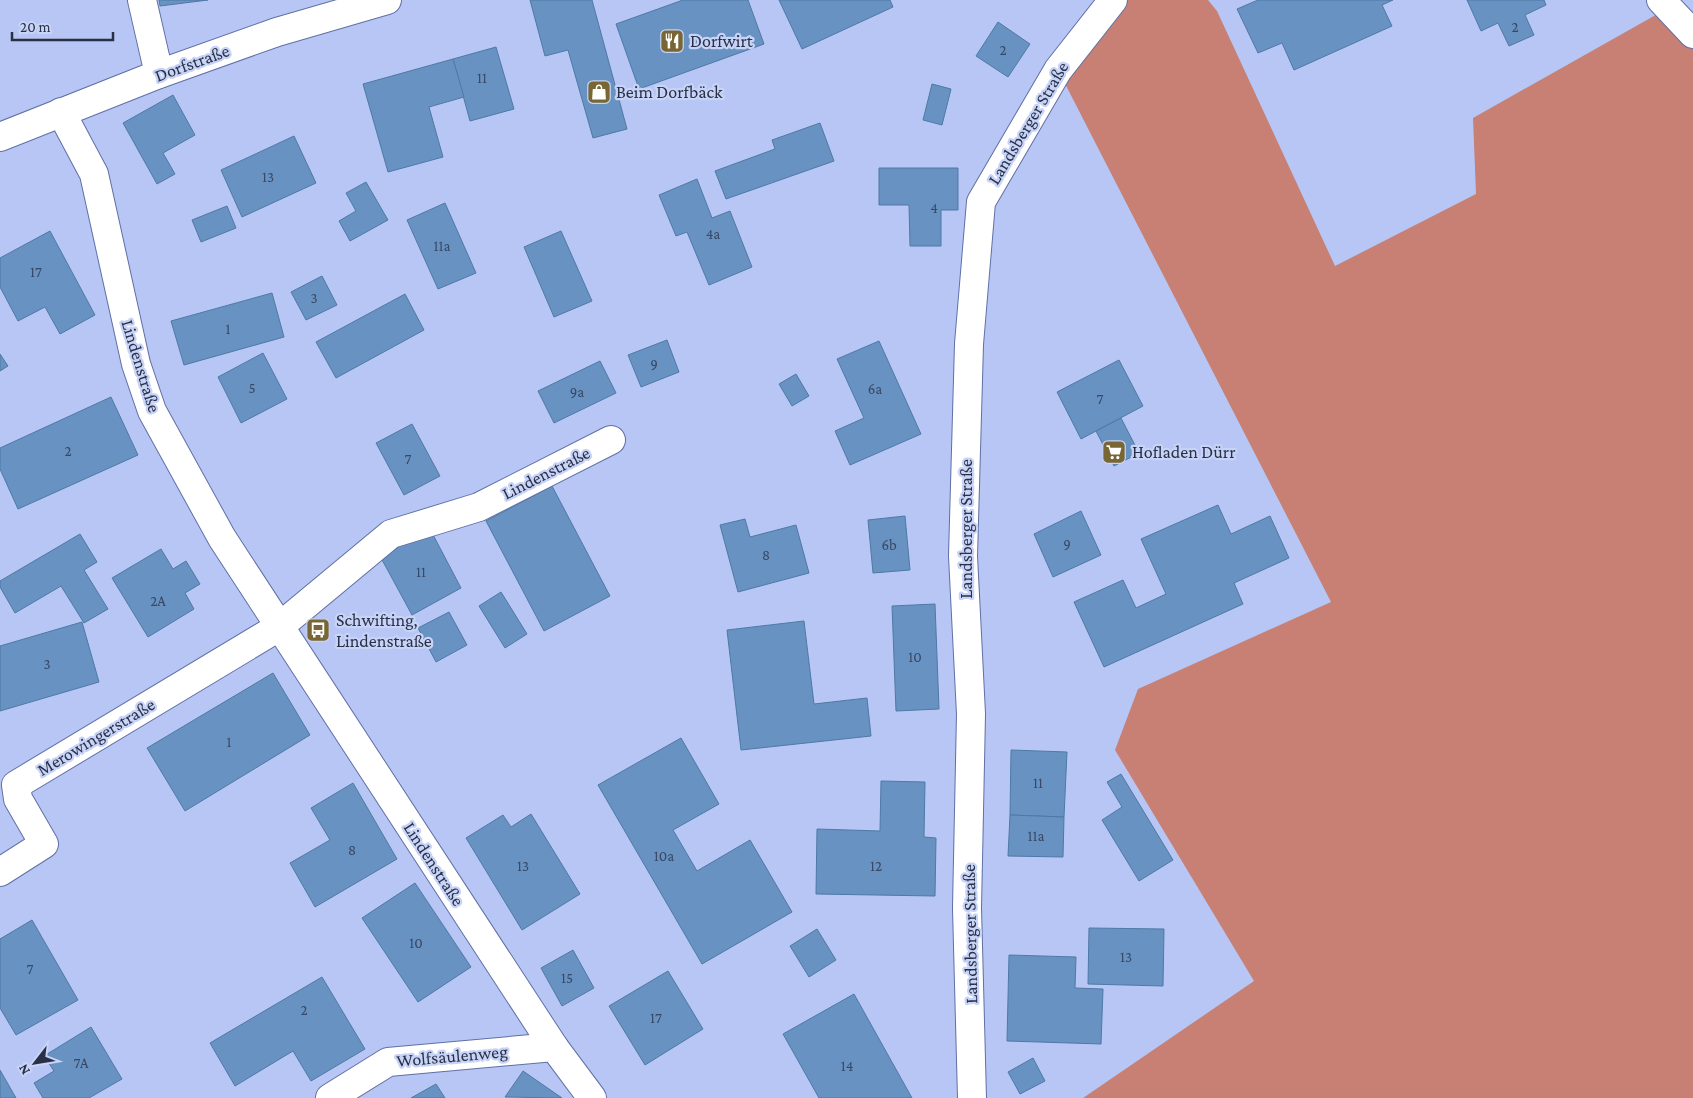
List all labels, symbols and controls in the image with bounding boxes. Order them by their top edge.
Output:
scale bar [12,10,114,42]
text: 20 m [20,19,51,35]
house number: 2 [1511,19,1519,35]
restaurant icon: Dorfwirt [659,28,685,54]
place label: Dorfwirt [690,31,754,51]
street label: Dorfstraße [152,40,232,86]
house number: 2 [999,42,1007,58]
street label: Landsberger Straße [983,58,1073,188]
house number: 11 [477,70,487,86]
shop icon: Beim Dorfbäck [586,79,612,105]
place label: Beim Dorfbäck [616,82,723,102]
house number: 13 [262,169,274,185]
house number: 4 [930,200,938,216]
house number: 4a [706,226,720,242]
house number: 11a [434,238,451,254]
house number: 17 [30,264,42,280]
house number: 3 [310,290,318,306]
street label: Lindenstraße [117,317,165,415]
house number: 1 [226,321,231,337]
house number: 9 [650,356,658,372]
house number: 5 [248,380,256,396]
house number: 6a [868,381,882,397]
house number: 9a [570,384,584,400]
house number: 7 [1097,391,1104,407]
supermarket icon: Hofladen Dürr [1101,439,1127,465]
street label: Lindenstraße [499,442,593,504]
place label: Hofladen Dürr [1132,442,1236,462]
house number: 2 [64,443,72,459]
house number: 7 [405,451,412,467]
street label: Landsberger Straße [956,459,976,599]
house number: 9 [1063,536,1071,552]
house number: 6b [881,537,897,553]
house number: 8 [762,547,770,563]
house number: 11 [416,564,426,580]
house number: 2A [150,593,166,609]
place label: Schwifting, Lindenstraße [336,610,432,651]
bus stop icon: Schwifting, Lindenstraße [305,617,331,643]
house number: 10 [908,649,922,665]
house number: 3 [43,656,51,672]
street label: Merowingerstraße [34,694,158,780]
house number: 1 [227,734,232,750]
house number: 11 [1033,775,1043,791]
street label: Lindenstraße [400,818,469,910]
house number: 11a [1028,828,1045,844]
house number: 8 [348,842,356,858]
house number: 10a [654,848,674,864]
house number: 13 [517,858,529,874]
house number: 12 [870,858,882,874]
street label: Landsberger Straße [959,864,981,1004]
house number: 10 [409,935,423,951]
house number: 13 [1120,949,1132,965]
house number: 7 [27,961,34,977]
house number: 15 [561,970,573,986]
house number: 2 [300,1002,308,1018]
house number: 17 [650,1010,662,1026]
north arrow [10,1038,60,1088]
street label: Wolfsäulenweg [396,1041,509,1071]
house number: 7A [74,1055,89,1071]
house number: 14 [841,1058,853,1074]
text: N [14,1061,33,1078]

